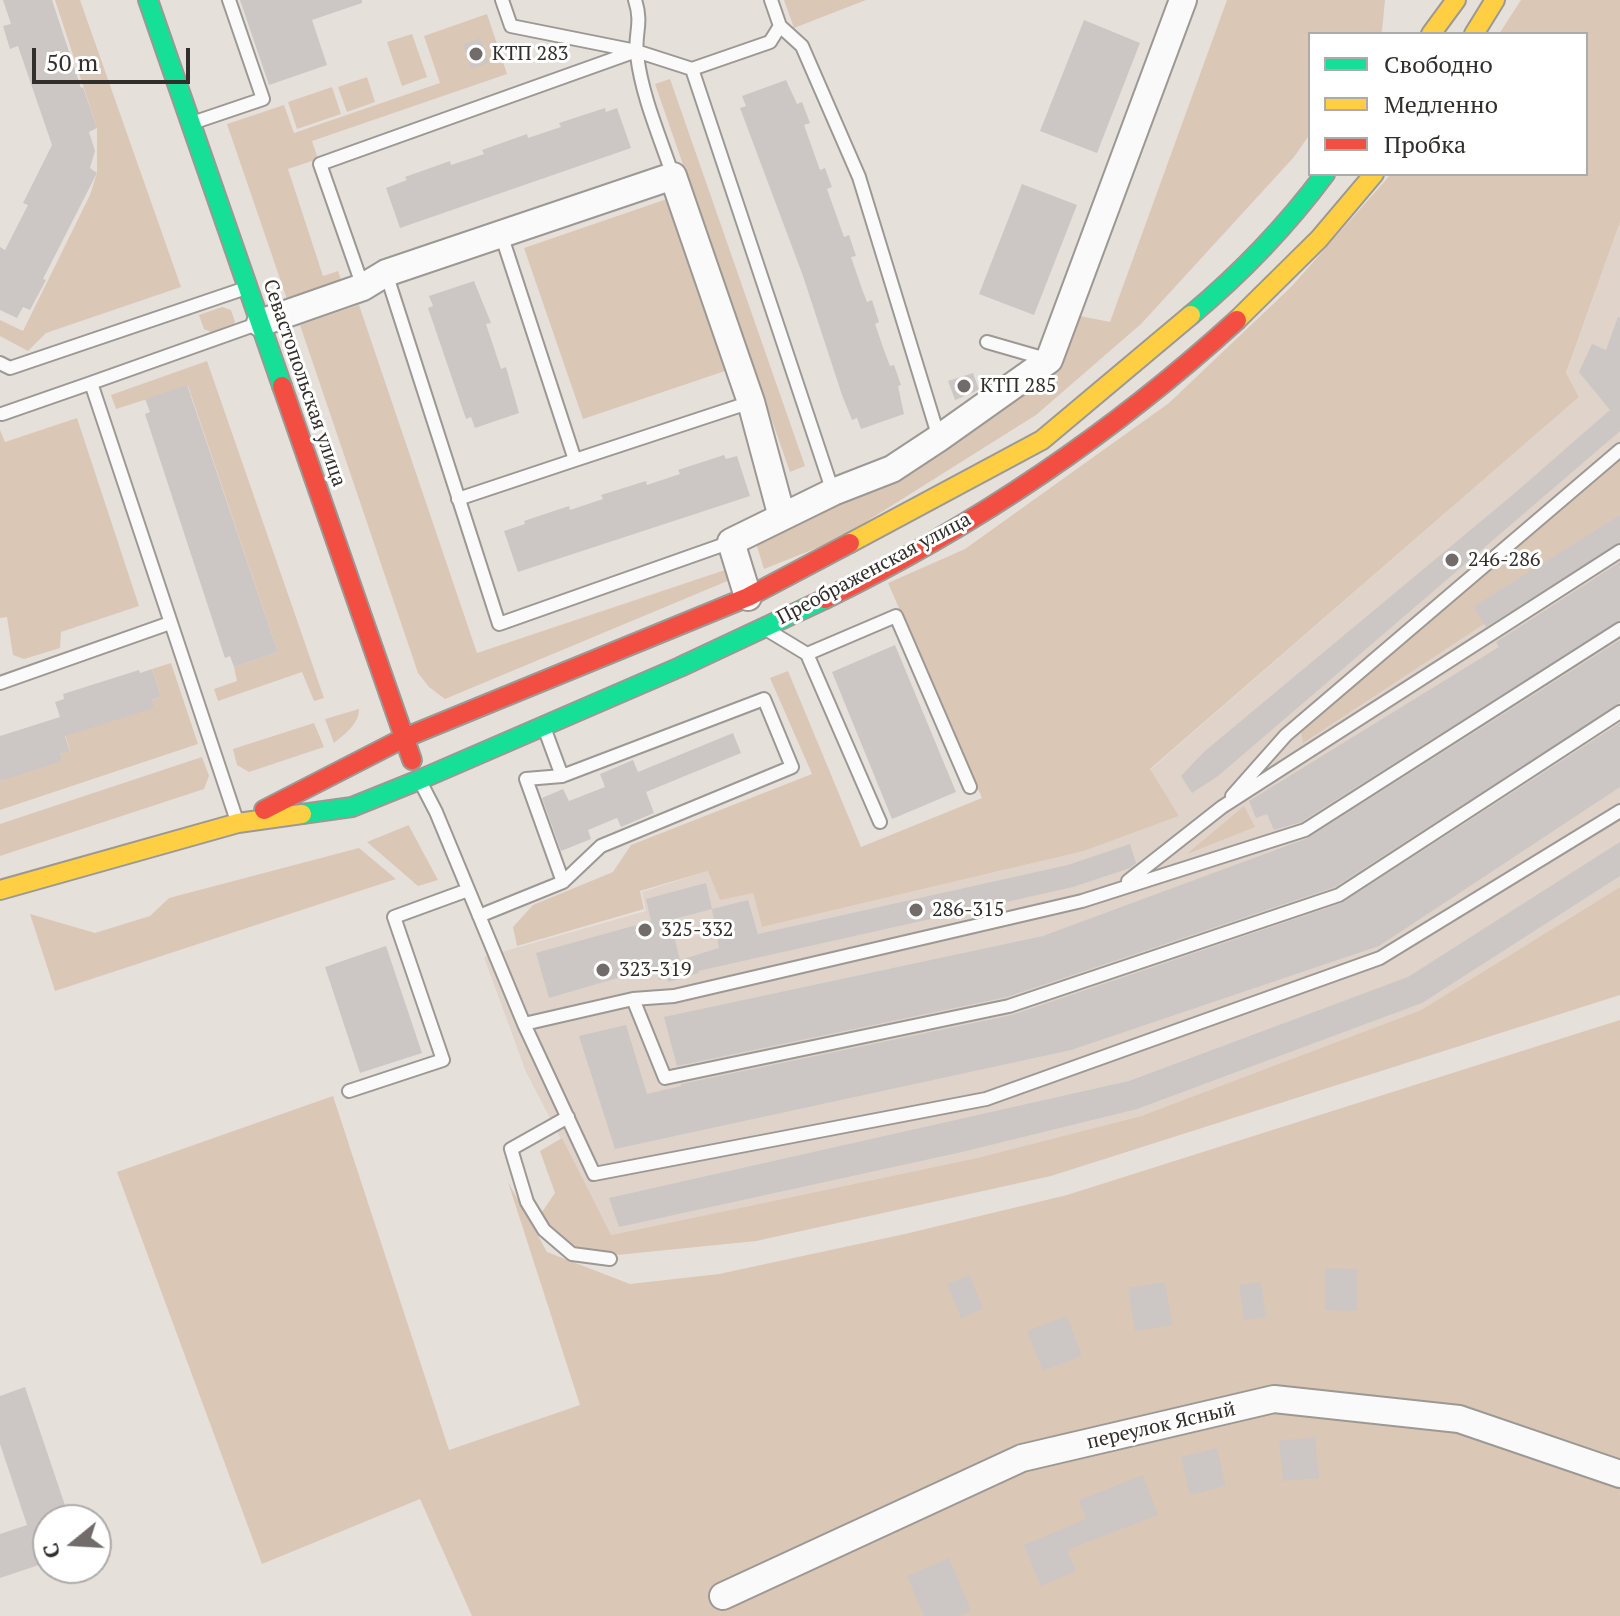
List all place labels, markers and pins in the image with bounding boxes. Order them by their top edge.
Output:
place label: КТП 283 [492,42,568,66]
marker: КТП 283 [467,45,485,63]
place label: КТП 285 [980,374,1056,398]
marker: КТП 285 [955,377,973,395]
place label: 246-286 [1468,548,1540,572]
marker: 246-286 [1443,551,1461,569]
place label: 286-315 [932,898,1004,922]
marker: 286-315 [907,901,925,919]
place label: 325-332 [661,918,733,942]
marker: 325-332 [636,921,654,939]
place label: 323-319 [619,958,691,982]
marker: 323-319 [594,961,612,979]

